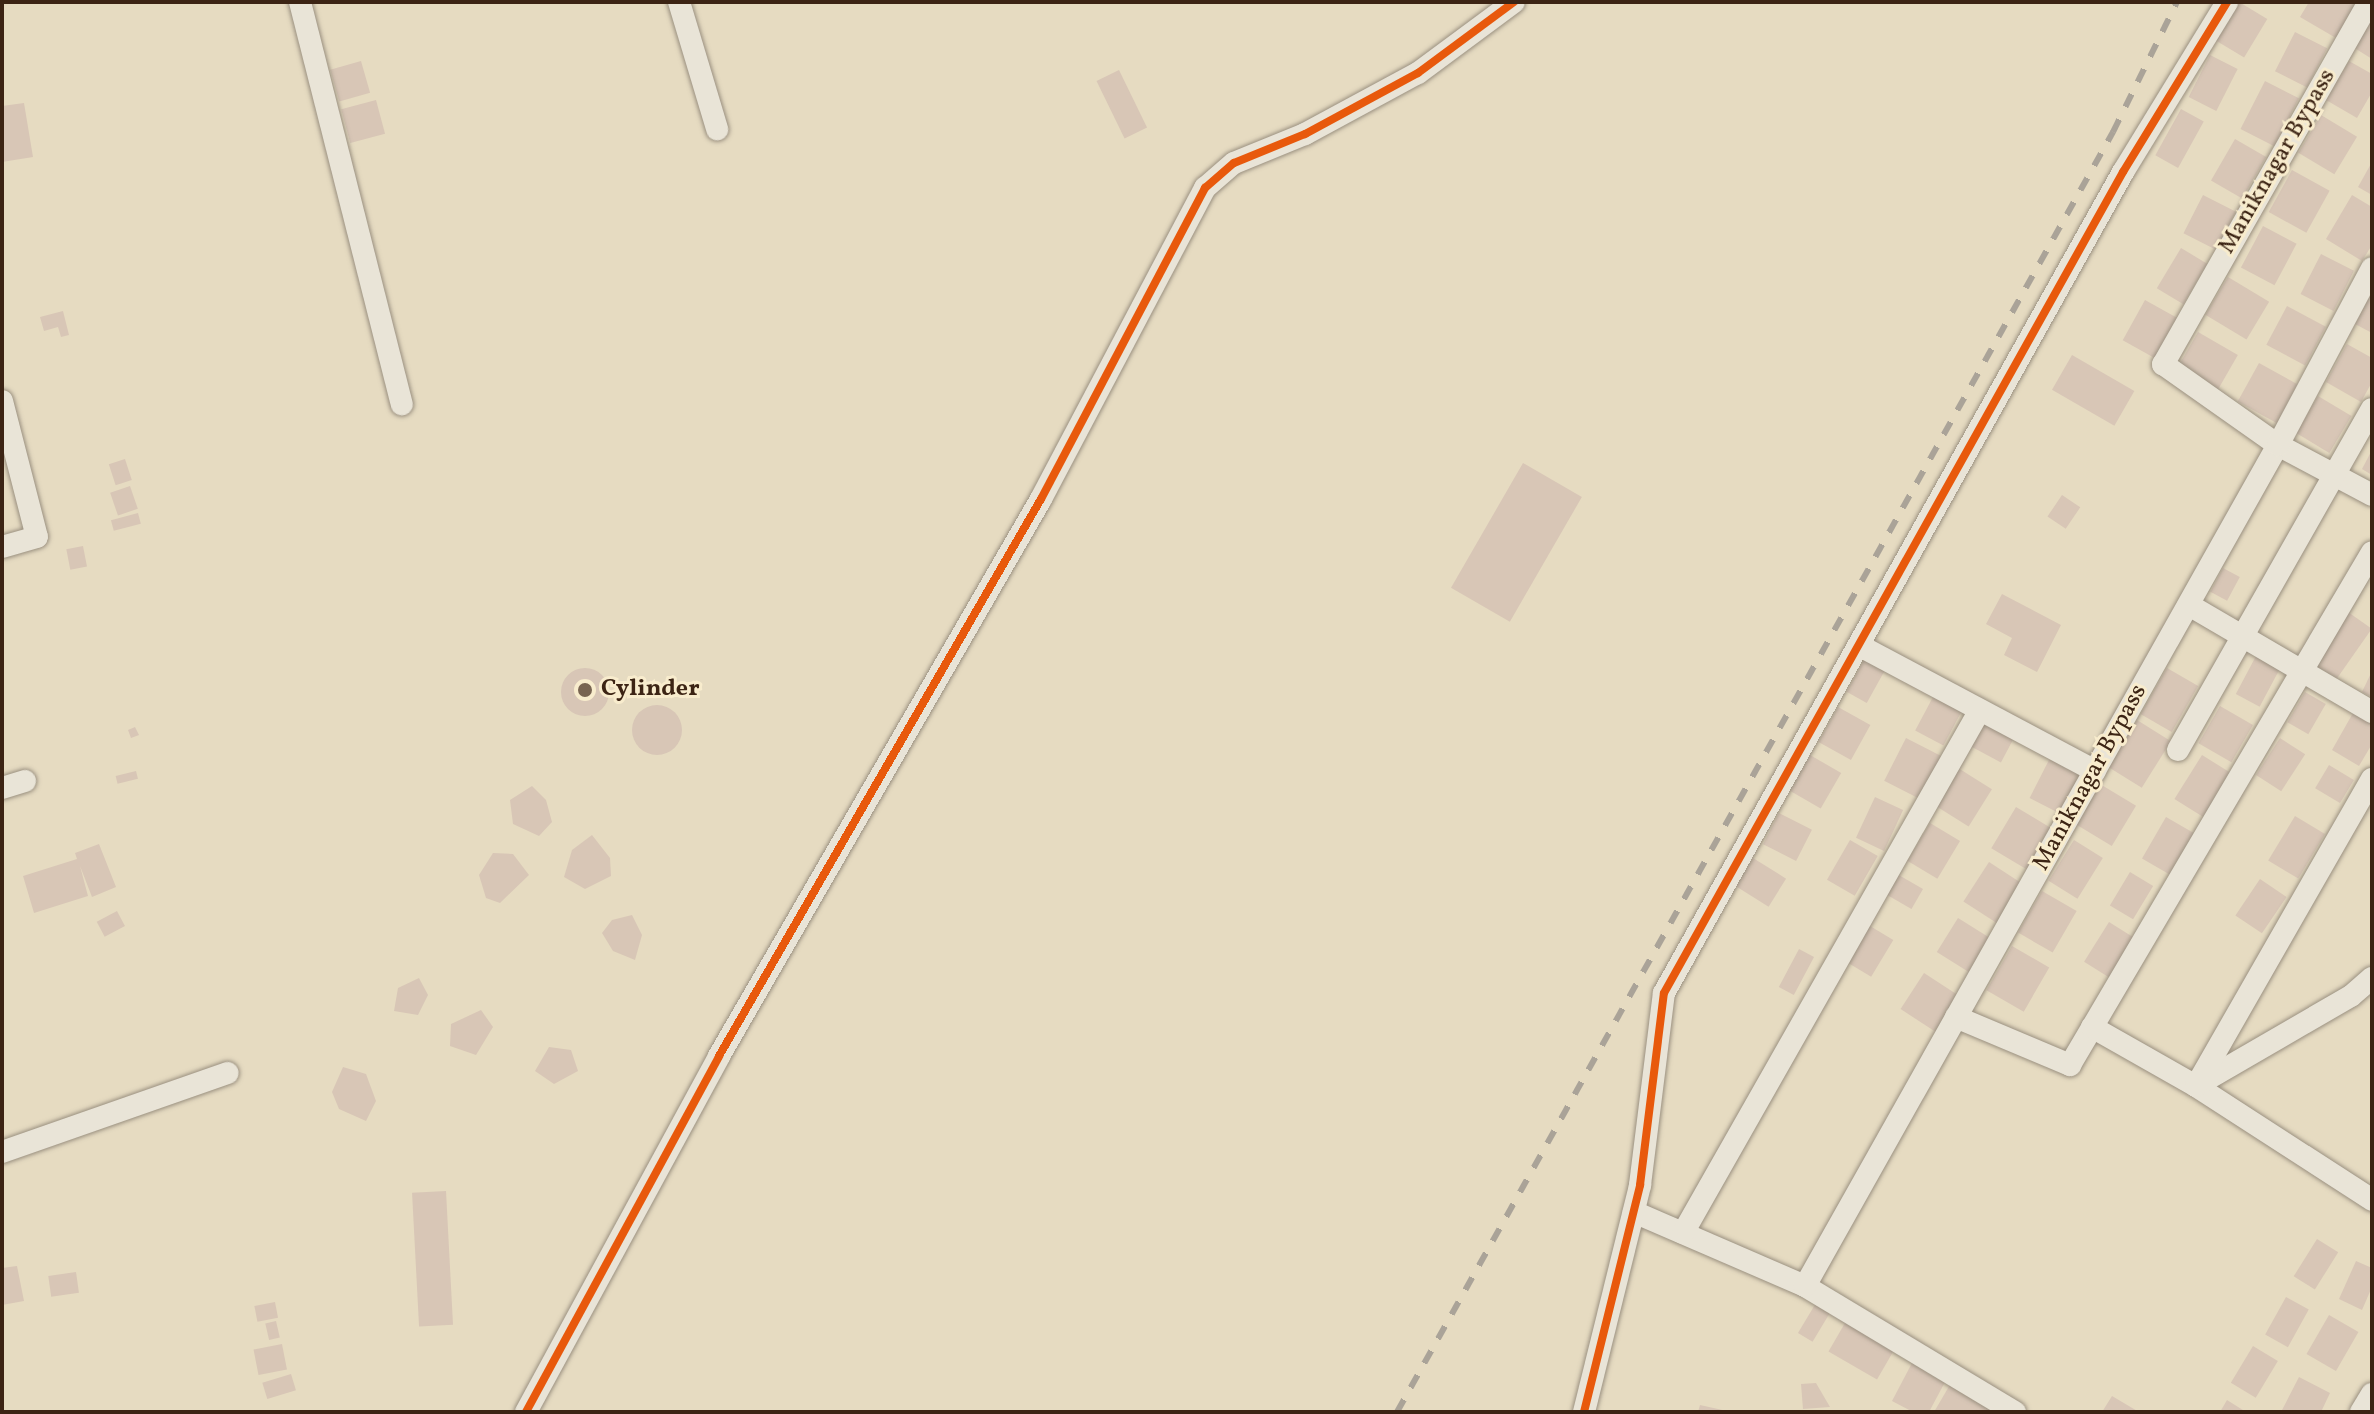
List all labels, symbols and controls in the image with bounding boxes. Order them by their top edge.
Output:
street label: Maniknagar Bypass [2213,65,2343,259]
place label: Cylinder [601,676,700,704]
street label: Maniknagar Bypass [2028,680,2154,876]
marker: Cylinder [576,681,594,699]

